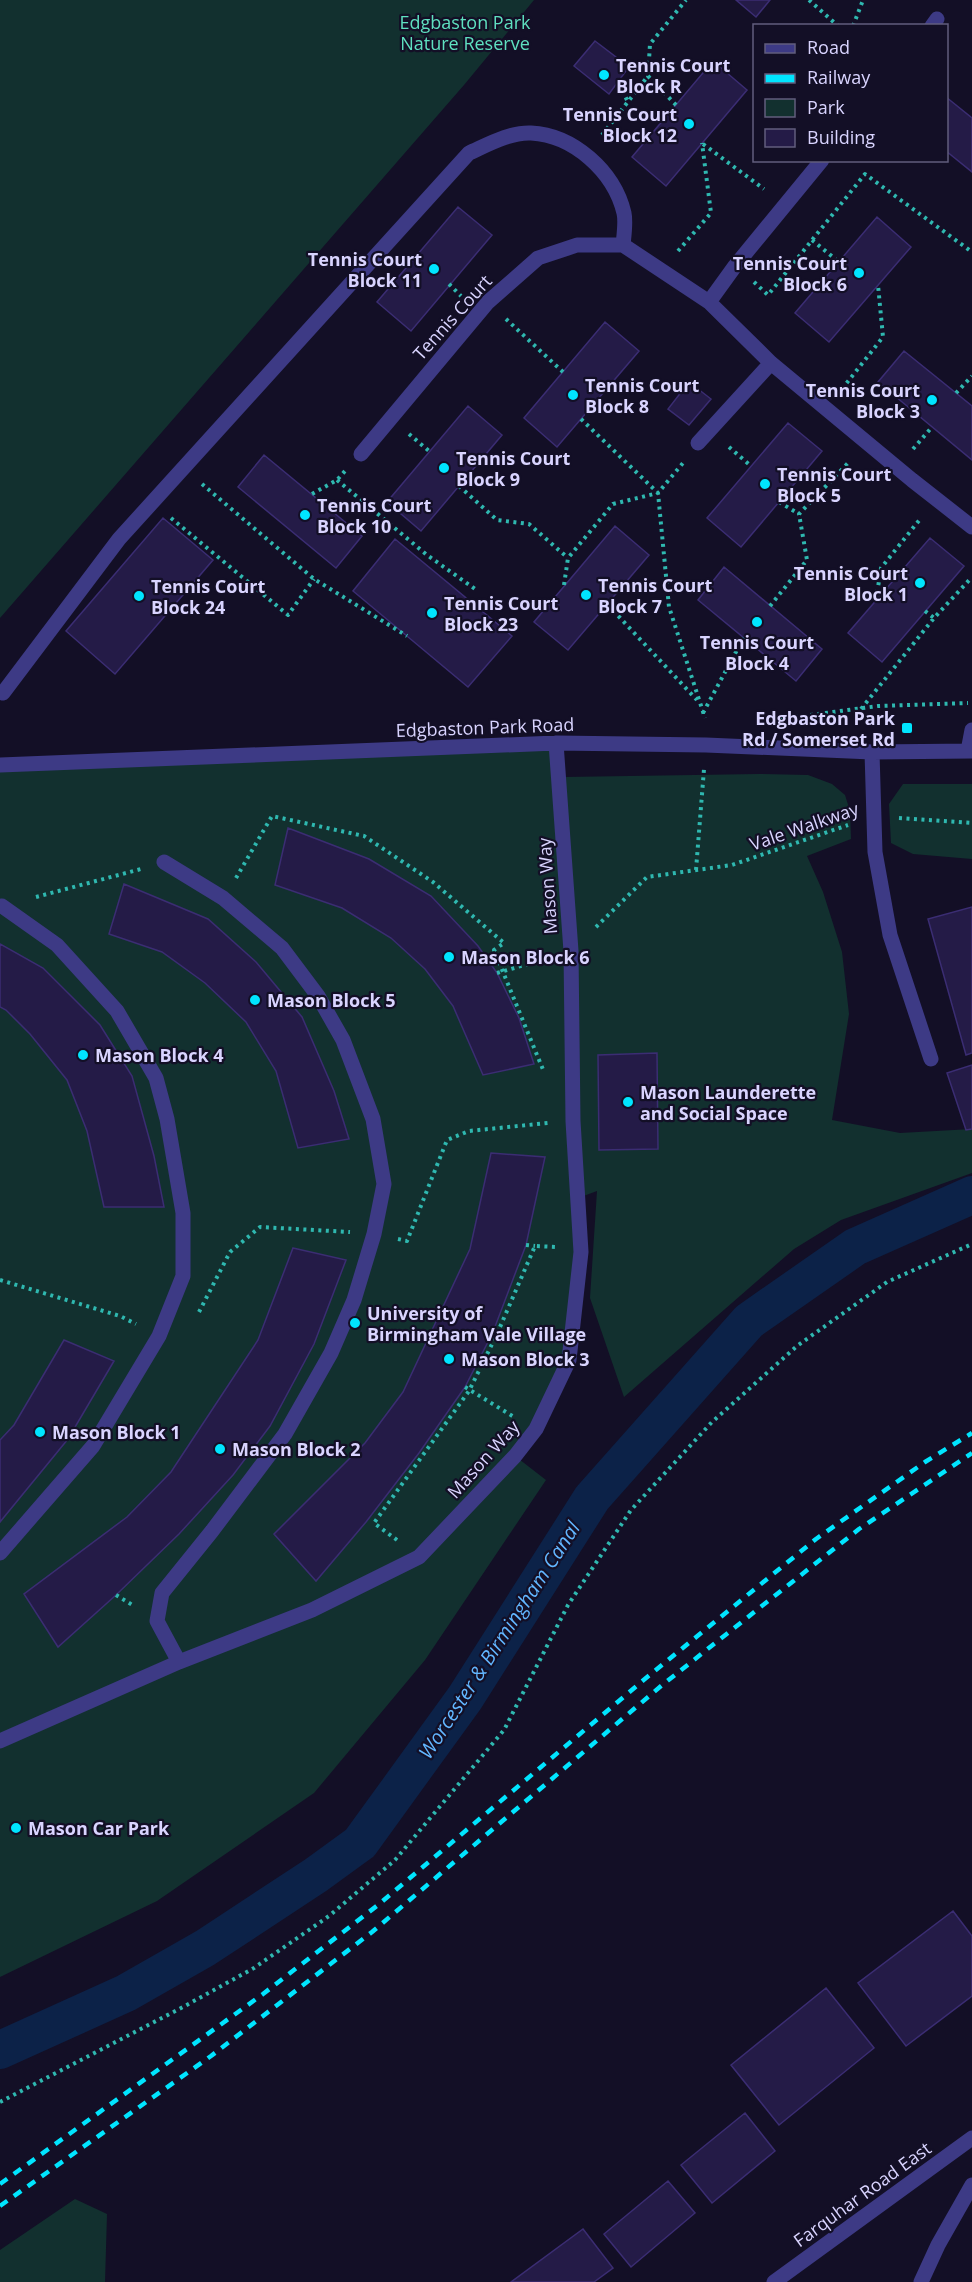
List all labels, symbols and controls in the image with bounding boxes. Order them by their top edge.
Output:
park label: Edgbaston Park Nature Reserve [400,10,531,55]
legend [753,24,948,162]
text: Road [807,35,850,59]
place label: Tennis Court Block R [616,53,730,98]
text: Railway [807,65,871,89]
marker: Tennis Court Block R [597,68,611,82]
text: Park [807,95,845,119]
place label: Tennis Court Block 12 [563,102,677,147]
marker: Tennis Court Block 12 [682,117,696,131]
text: Building [807,125,875,149]
place label: Tennis Court Block 11 [308,247,422,292]
place label: Tennis Court Block 6 [733,251,847,296]
marker: Tennis Court Block 11 [427,262,441,276]
marker: Tennis Court Block 6 [852,266,866,280]
street label: Tennis Court [407,269,497,365]
place label: Tennis Court Block 8 [585,373,699,418]
place label: Tennis Court Block 3 [806,378,920,423]
marker: Tennis Court Block 8 [566,388,580,402]
marker: Tennis Court Block 3 [925,393,939,407]
place label: Tennis Court Block 9 [456,446,570,491]
marker: Tennis Court Block 9 [437,461,451,475]
place label: Tennis Court Block 5 [777,462,891,507]
marker: Tennis Court Block 5 [758,477,772,491]
place label: Tennis Court Block 10 [317,493,431,538]
marker: Tennis Court Block 10 [298,508,312,522]
place label: Tennis Court Block 1 [794,561,908,606]
place label: Tennis Court Block 7 [598,573,712,618]
place label: Tennis Court Block 24 [151,574,265,619]
marker: Tennis Court Block 1 [913,576,927,590]
marker: Tennis Court Block 7 [579,588,593,602]
marker: Tennis Court Block 24 [132,589,146,603]
place label: Tennis Court Block 23 [444,591,558,636]
marker: Tennis Court Block 23 [425,606,439,620]
marker: Tennis Court Block 4 [750,615,764,629]
place label: Tennis Court Block 4 [700,630,814,675]
place label: Edgbaston Park Rd / Somerset Rd [742,706,896,751]
street label: Edgbaston Park Road [395,712,575,742]
marker: Edgbaston Park Rd / Somerset Rd [900,721,914,735]
street label: Vale Walkway [746,796,863,856]
street label: Mason Way [532,836,562,935]
place label: Mason Block 6 [461,945,590,969]
marker: Mason Block 6 [442,950,456,964]
place label: Mason Block 5 [267,988,396,1012]
marker: Mason Block 5 [248,993,262,1007]
place label: Mason Block 4 [95,1043,224,1067]
marker: Mason Block 4 [76,1048,90,1062]
place label: Mason Launderette and Social Space [640,1080,816,1125]
marker: Mason Launderette and Social Space [621,1095,635,1109]
place label: University of Birmingham Vale Village [367,1301,586,1346]
marker: University of Birmingham Vale Village [348,1316,362,1330]
place label: Mason Block 3 [461,1347,590,1371]
marker: Mason Block 3 [442,1352,456,1366]
street label: Mason Way [442,1414,525,1503]
place label: Mason Block 1 [52,1420,181,1444]
marker: Mason Block 1 [33,1425,47,1439]
place label: Mason Block 2 [232,1437,361,1461]
marker: Mason Block 2 [213,1442,227,1456]
water label: Worcester & Birmingham Canal [412,1515,587,1764]
place label: Mason Car Park [28,1816,170,1840]
marker: Mason Car Park [9,1821,23,1835]
street label: Farquhar Road East [788,2136,936,2252]

